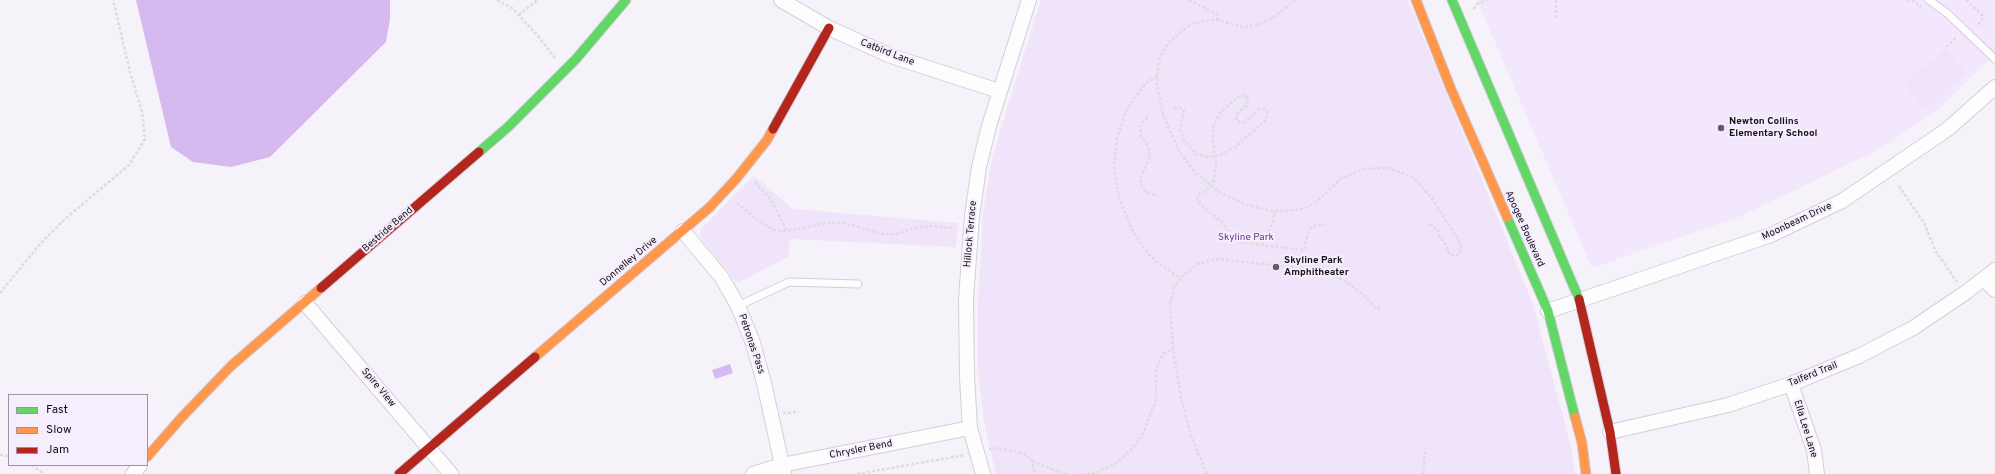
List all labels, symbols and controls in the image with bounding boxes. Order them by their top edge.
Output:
street label: Catbird Lane [858,37,916,69]
place label: Newton Collins Elementary School [1729,116,1818,140]
marker: Newton Collins Elementary School [1716,123,1726,133]
street label: Apogee Boulevard [1502,189,1546,269]
street label: Hillock Terrace [962,200,980,268]
street label: Moonbeam Drive [1760,201,1834,243]
street label: Bestride Bend [360,205,416,255]
park label: Skyline Park [1218,232,1274,244]
street label: Donnelley Drive [598,235,660,289]
place label: Skyline Park Amphitheater [1284,255,1349,278]
marker: Skyline Park Amphitheater [1271,262,1281,272]
street label: Petronas Pass [735,312,767,376]
street label: Talferd Trail [1787,360,1839,390]
street label: Spire View [358,366,398,410]
legend [8,394,148,466]
street label: Ella Lee Lane [1791,399,1819,459]
text: Fast [46,402,68,418]
text: Slow [46,422,72,438]
street label: Chrysler Bend [829,438,893,462]
text: Jam [46,442,69,458]

